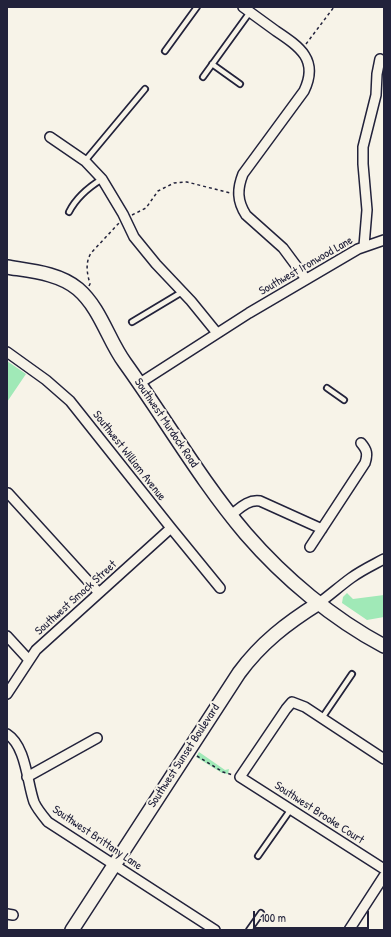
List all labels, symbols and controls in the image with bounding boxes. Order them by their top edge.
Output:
street label: Southwest Ironwood Lane [257,233,355,299]
street label: Southwest Murdock Road [131,376,201,470]
street label: Southwest William Avenue [89,408,169,504]
street label: Southwest Smock Street [32,558,120,638]
street label: Southwest Sunset Boulevard [145,701,223,811]
street label: Southwest Brooke Court [271,779,367,847]
street label: Southwest Brittany Lane [49,803,145,873]
scale bar [255,903,371,929]
text: 100 m [260,909,286,926]

